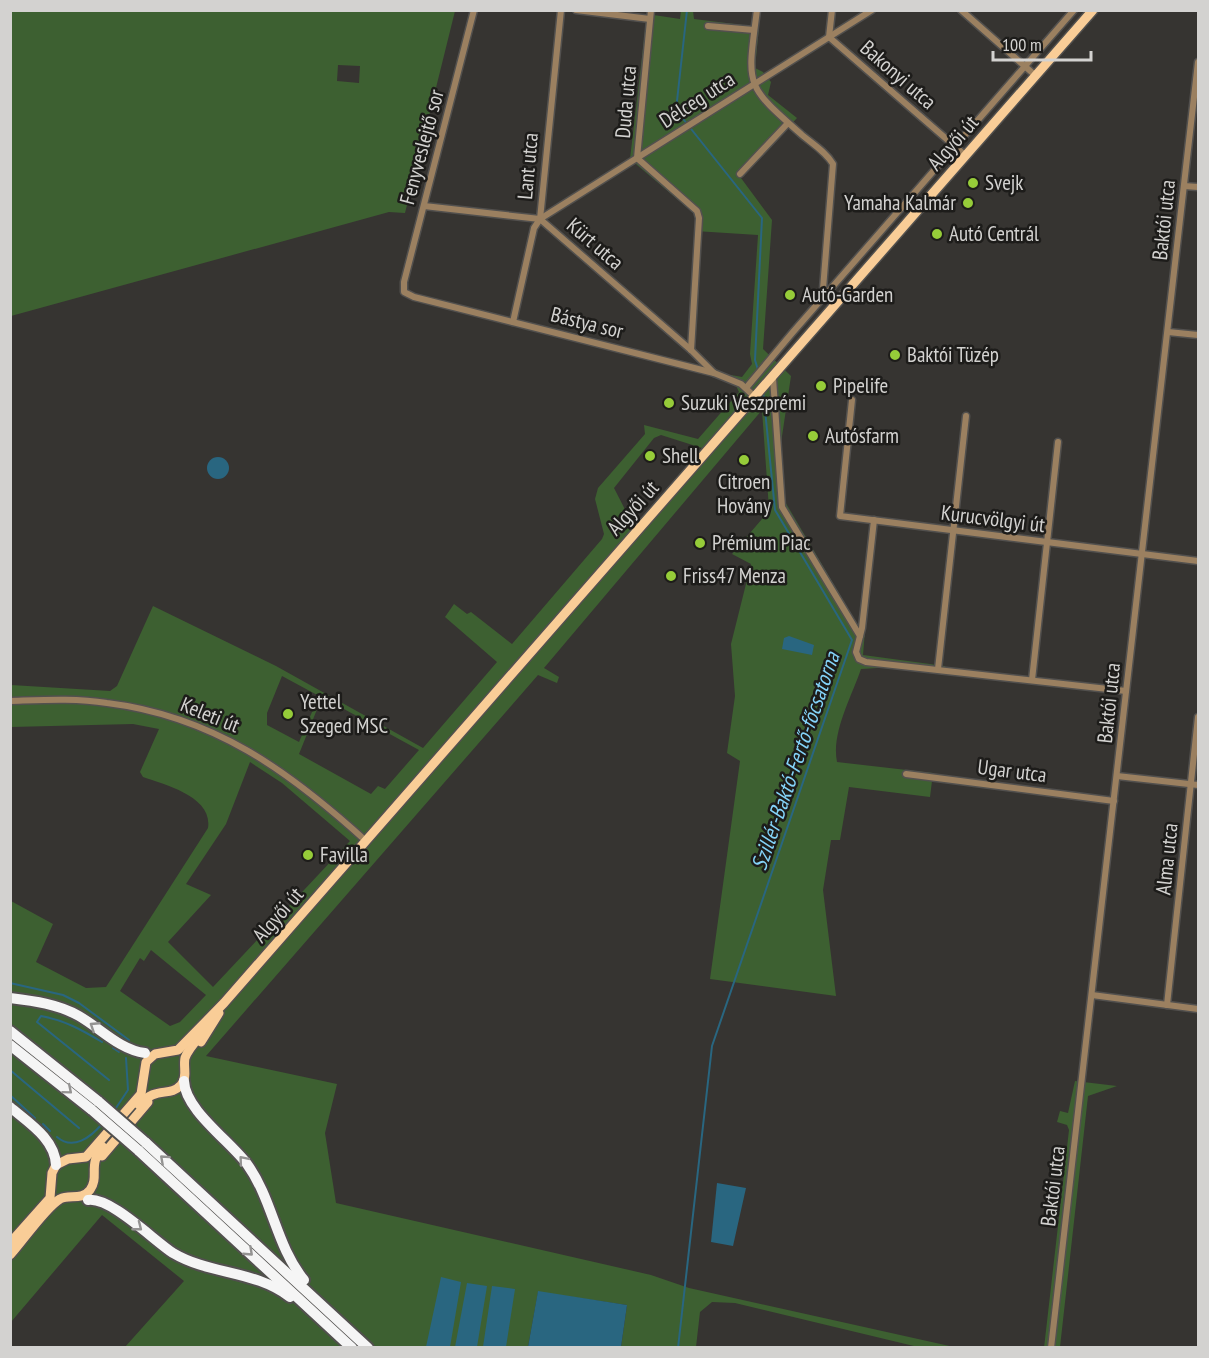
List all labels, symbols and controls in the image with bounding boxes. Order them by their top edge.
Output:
scale bar [993,24,1090,62]
text: 100 m [1002,33,1042,56]
street label: Bakonyi utca [855,34,942,115]
street label: Duda utca [609,65,642,139]
street label: Délceg utca [654,65,739,134]
street label: Fenyveslejtő sor [393,86,450,207]
street label: Algyői út [921,109,984,176]
street label: Lant utca [511,131,544,200]
place label: Svejk [985,169,1023,196]
marker: Svejk [966,176,980,190]
street label: Baktói utca [1146,178,1181,262]
place label: Yamaha Kalmár [844,189,956,216]
marker: Yamaha Kalmár [961,196,975,210]
street label: Kürt utca [561,212,629,276]
place label: Autó Centrál [949,220,1039,247]
marker: Autó Centrál [930,227,944,241]
place label: Autó-Garden [802,281,893,308]
marker: Autó-Garden [783,288,797,302]
street label: Bástya sor [548,300,626,345]
place label: Baktói Tüzép [907,341,999,368]
marker: Baktói Tüzép [888,348,902,362]
place label: Pipelife [833,372,888,399]
marker: Pipelife [814,379,828,393]
place label: Suzuki Veszprémi [681,389,806,416]
marker: Suzuki Veszprémi [662,396,676,410]
place label: Autósfarm [825,422,899,449]
marker: Autósfarm [806,429,820,443]
place label: Shell [662,442,699,469]
marker: Shell [643,449,657,463]
marker: Citroen Hovány [737,453,751,467]
place label: Citroen Hovány [717,468,771,519]
street label: Algyői út [601,474,664,541]
street label: Kurucvölgyi út [940,499,1047,538]
place label: Prémium Piac [712,529,811,556]
marker: Prémium Piac [693,536,707,550]
place label: Friss47 Menza [683,562,786,589]
marker: Friss47 Menza [664,569,678,583]
water label: Szillér-Baktó-Fertő-főcsatorna [745,647,846,874]
street label: Baktói utca [1091,661,1126,745]
place label: Yettel Szeged MSC [300,688,388,739]
street label: Keleti út [177,691,244,739]
marker: Yettel Szeged MSC [281,707,295,721]
street label: Ugar utca [976,753,1048,788]
street label: Alma utca [1149,822,1184,896]
place label: Favilla [320,841,368,868]
marker: Favilla [301,848,315,862]
street label: Algyői út [246,881,309,948]
one-way arrow [90,1021,100,1033]
one-way arrow [61,1083,72,1094]
street label: Baktói utca [1034,1144,1071,1228]
one-way arrow [160,1155,171,1166]
one-way arrow [239,1156,250,1167]
one-way arrow [131,1220,142,1231]
one-way arrow [242,1244,253,1255]

